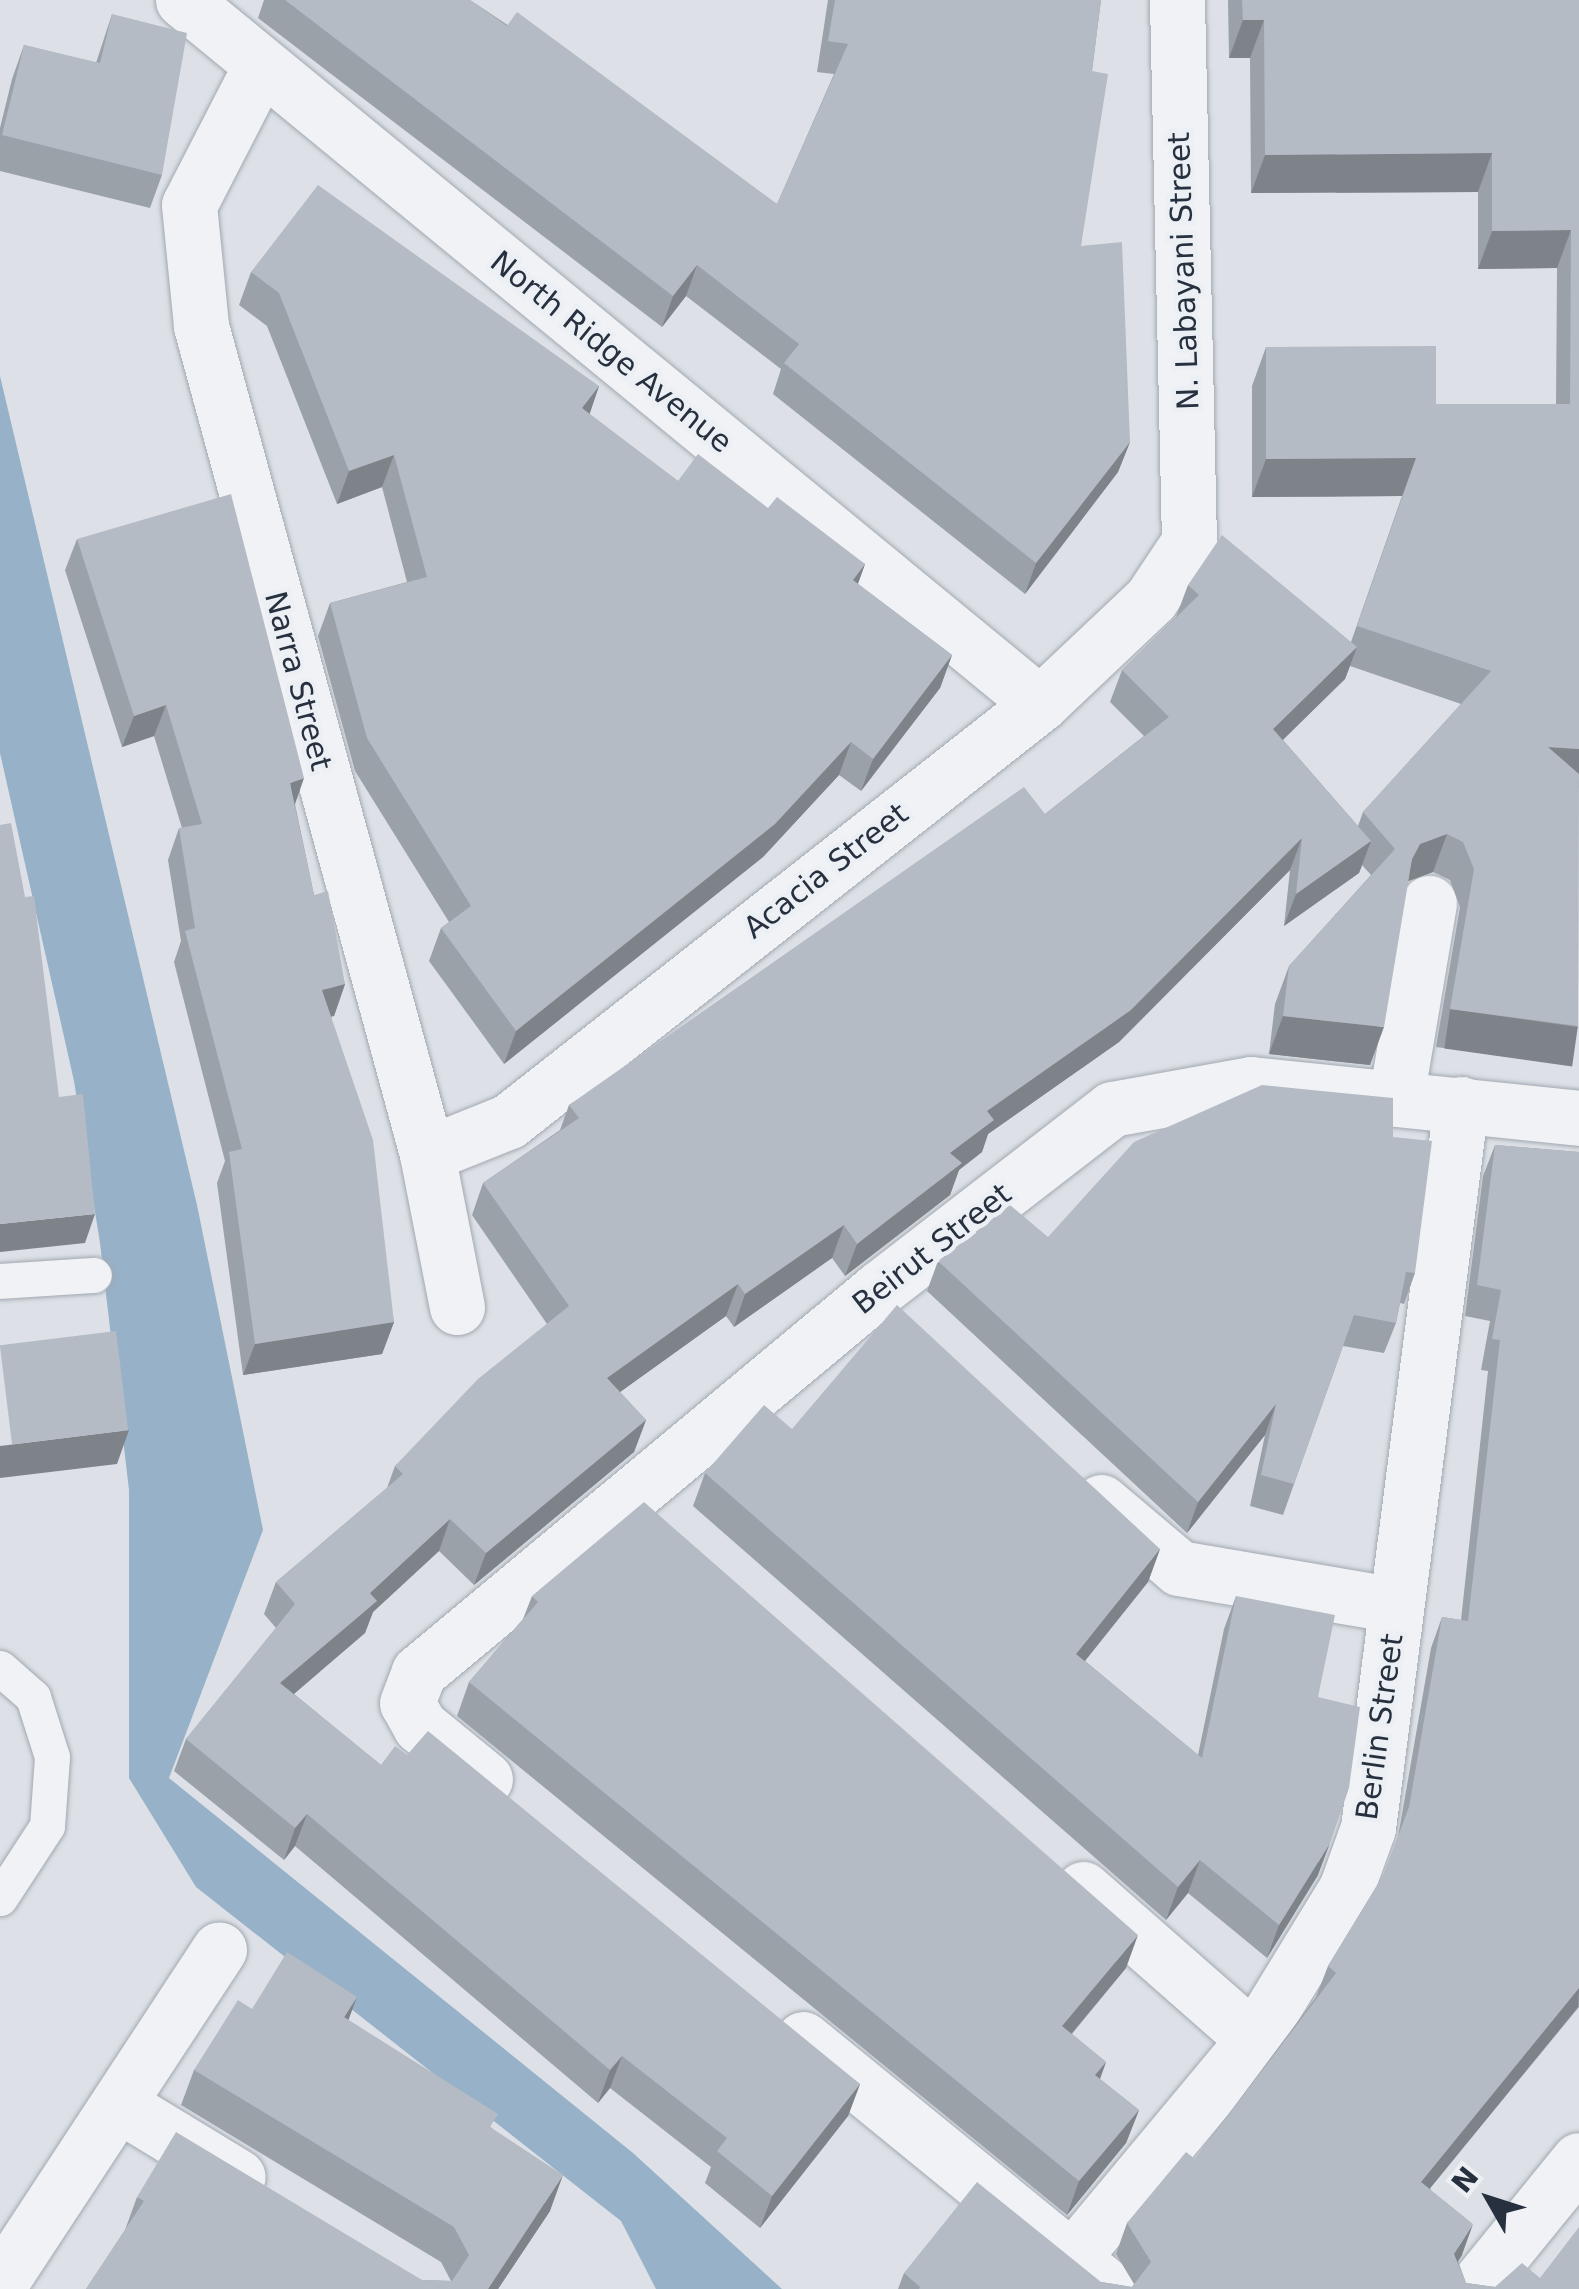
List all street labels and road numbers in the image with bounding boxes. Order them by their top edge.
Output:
street label: N. Labayani Street [1161,131,1207,411]
street label: North Ridge Avenue [483,244,739,460]
street label: Narra Street [257,587,339,775]
street label: Acacia Street [737,796,915,946]
street label: Beirut Street [846,1176,1018,1322]
street label: Berlin Street [1349,1632,1411,1822]

